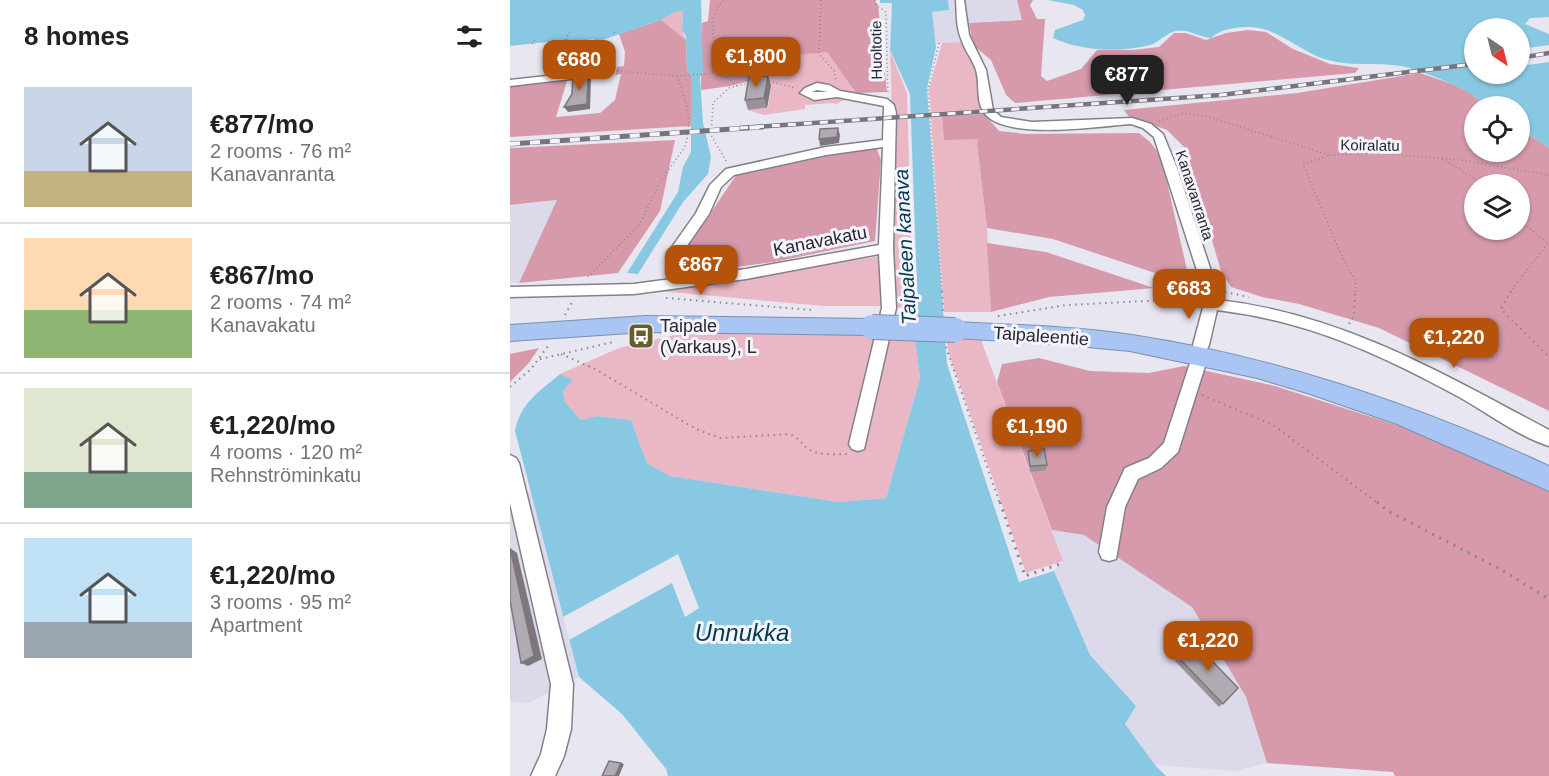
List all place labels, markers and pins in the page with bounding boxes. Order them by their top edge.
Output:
pin: €1,800 [707,37,805,88]
pin: €680 [543,40,615,91]
pin: €877 [1091,55,1163,106]
pin: €867 [665,245,737,296]
pin: €683 [1153,269,1225,320]
place label: Taipale (Varkaus), L [660,316,757,357]
pin: €1,220 [1405,318,1503,369]
bus stop icon: Taipale (Varkaus), L [626,321,656,351]
pin: €1,190 [988,407,1086,458]
pin: €1,220 [1159,621,1257,672]

